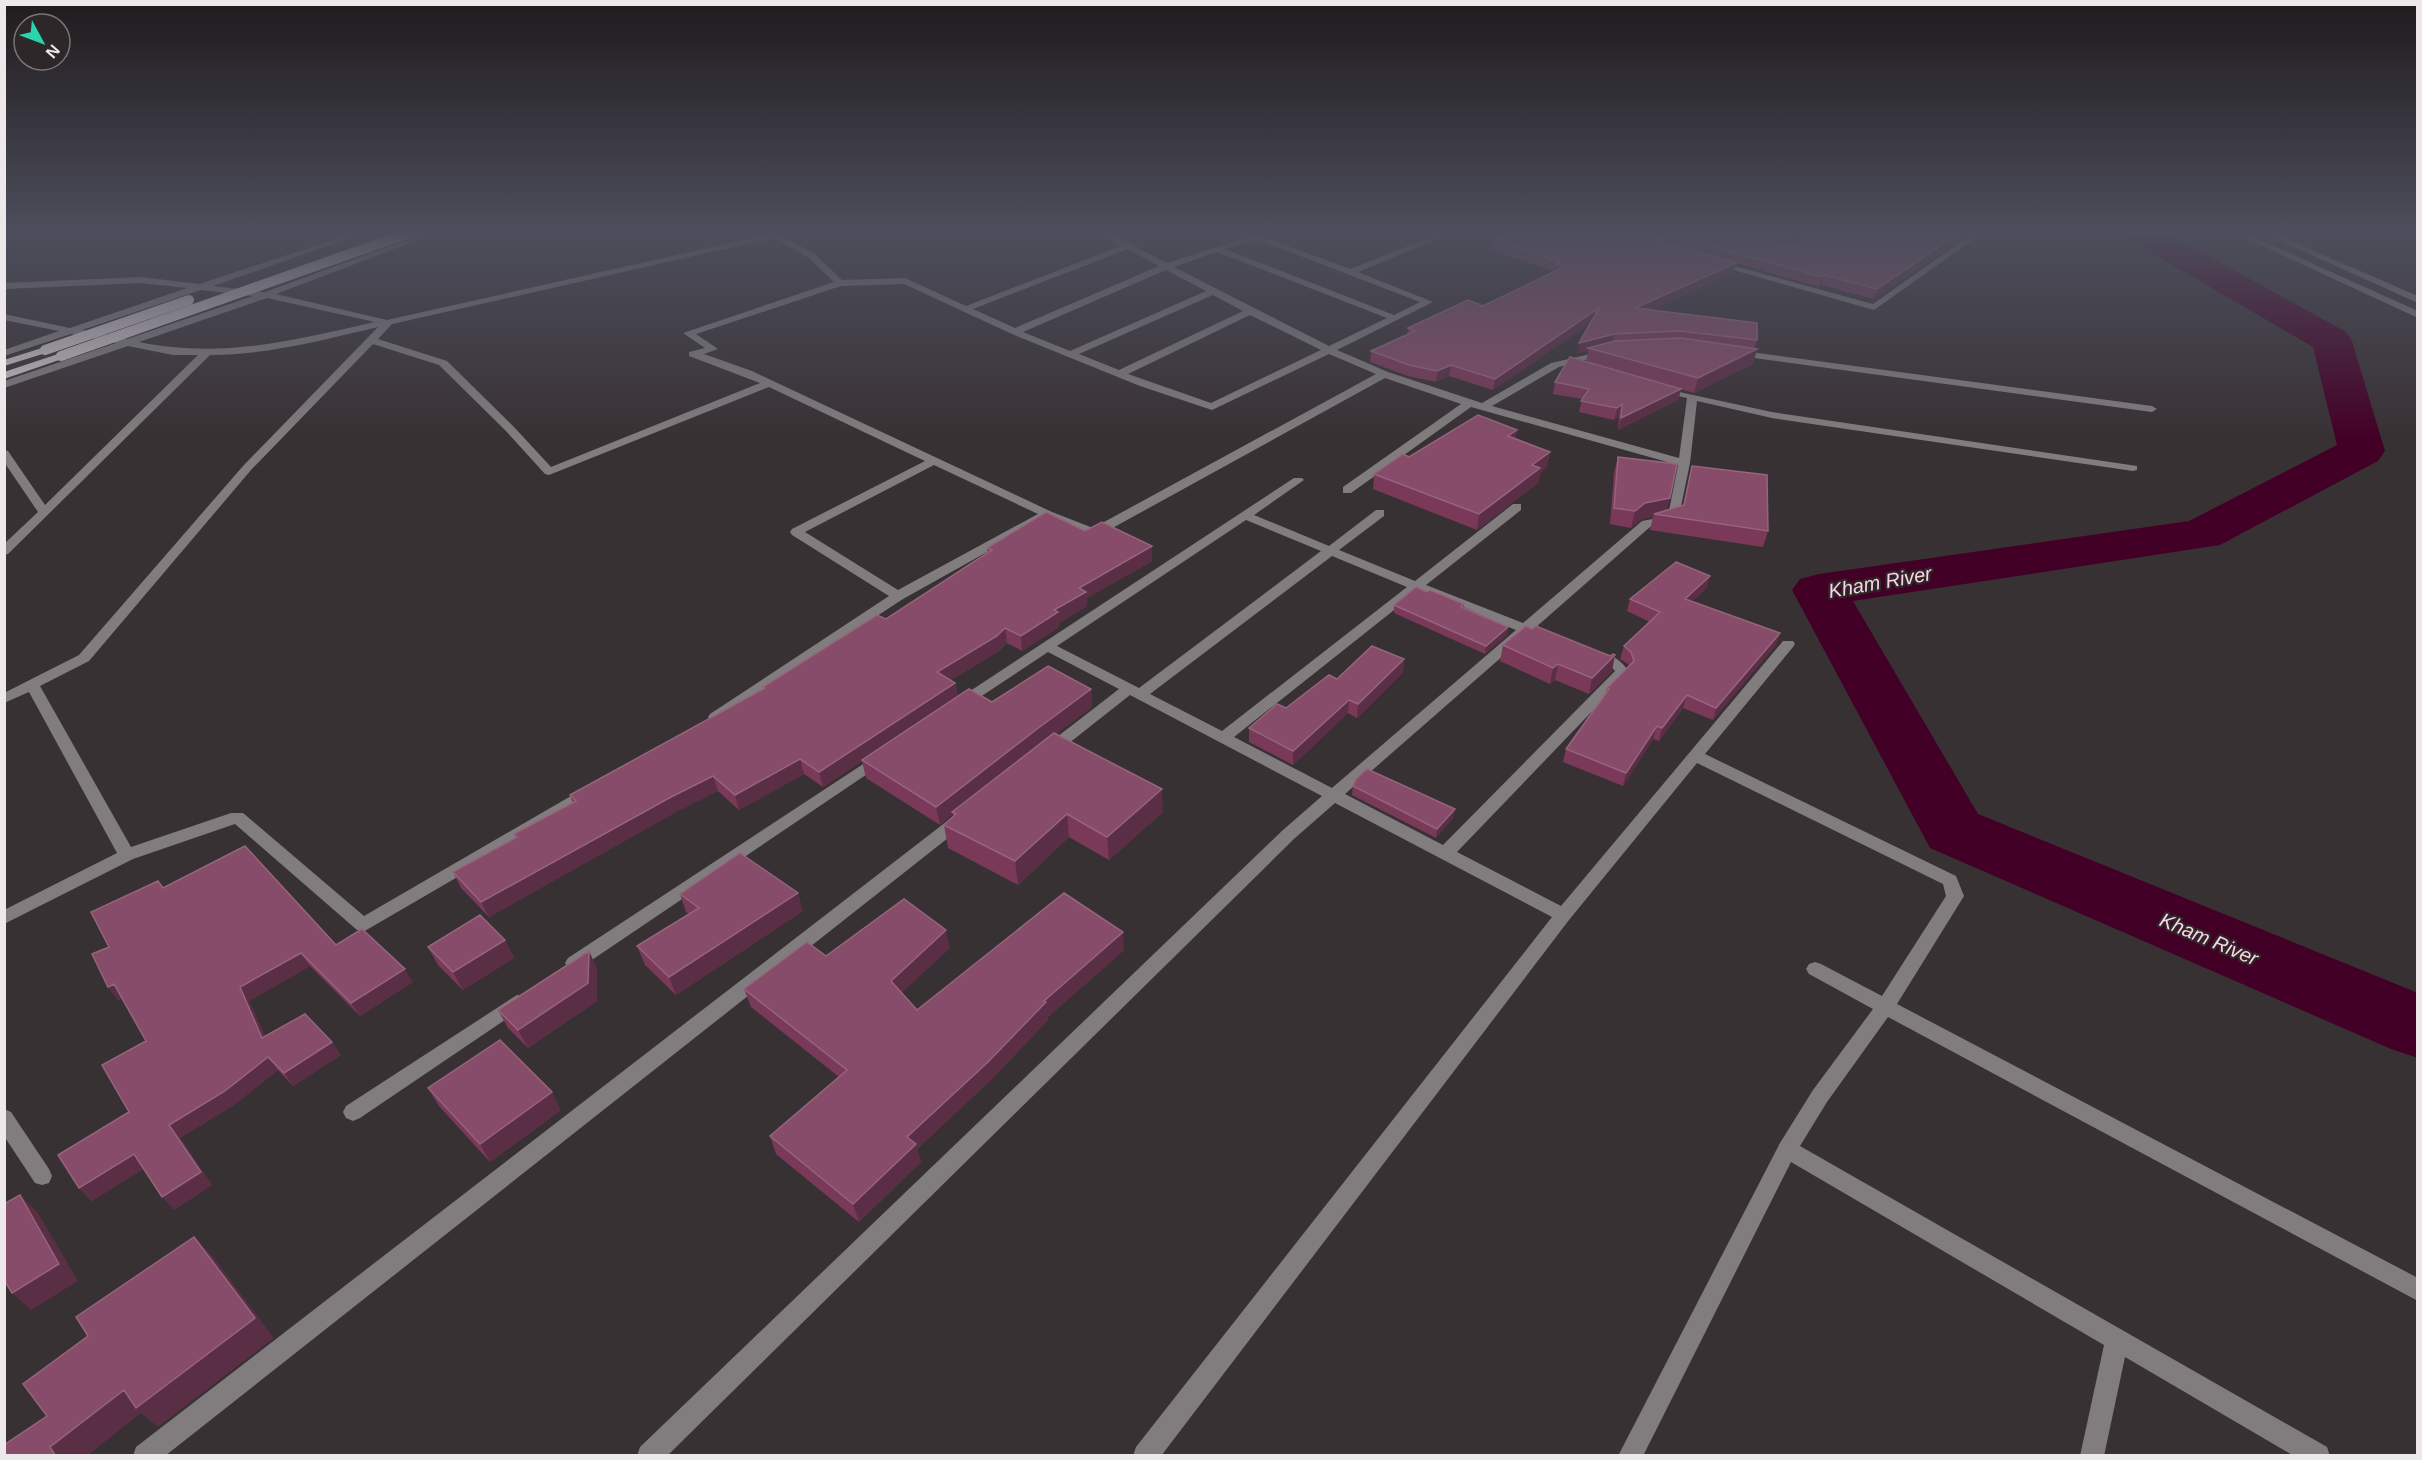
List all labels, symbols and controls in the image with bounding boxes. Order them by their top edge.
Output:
north arrow [12,12,72,72]
text: N [43,42,63,61]
water label: Kham River [1827,562,1935,602]
water label: Kham River [2157,908,2263,970]

